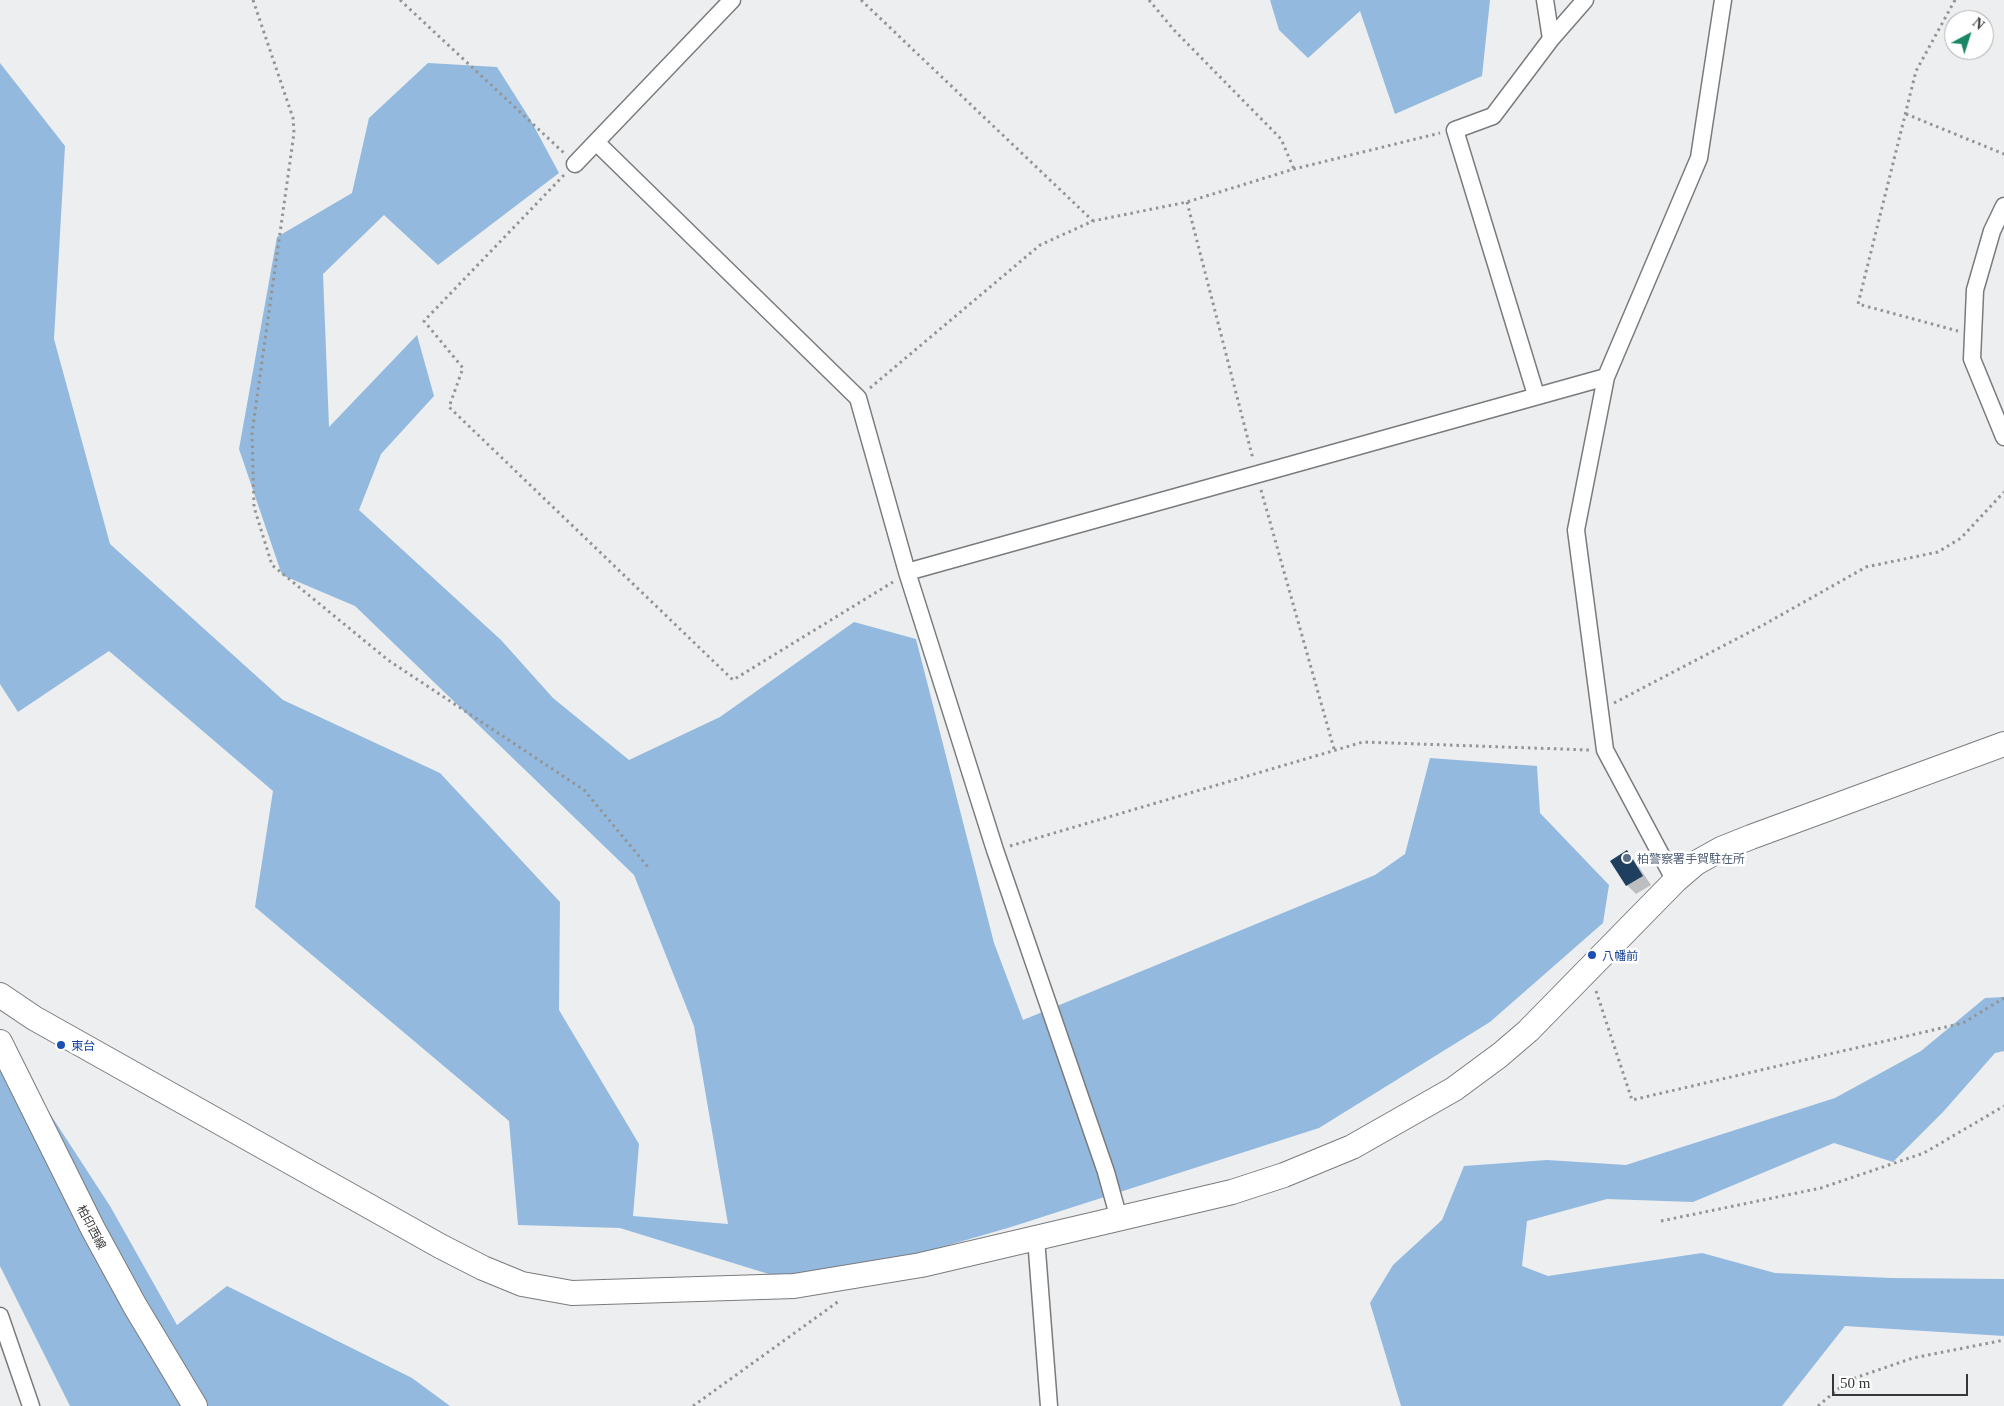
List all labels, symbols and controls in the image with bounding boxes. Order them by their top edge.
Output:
north arrow [1944,10,1994,60]
text: N [1970,15,1987,33]
place label: 柏警察署手賀駐在所 [1637,851,1745,865]
marker: 柏警察署手賀駐在所 [1621,852,1633,864]
place label: 八幡前 [1602,948,1638,962]
marker: 八幡前 [1586,949,1598,961]
place label: 東台 [71,1038,95,1052]
marker: 東台 [55,1039,67,1051]
street label: 柏印西線 [74,1202,110,1252]
scale bar [1834,1364,1970,1396]
text: 50 m [1840,1375,1870,1391]

